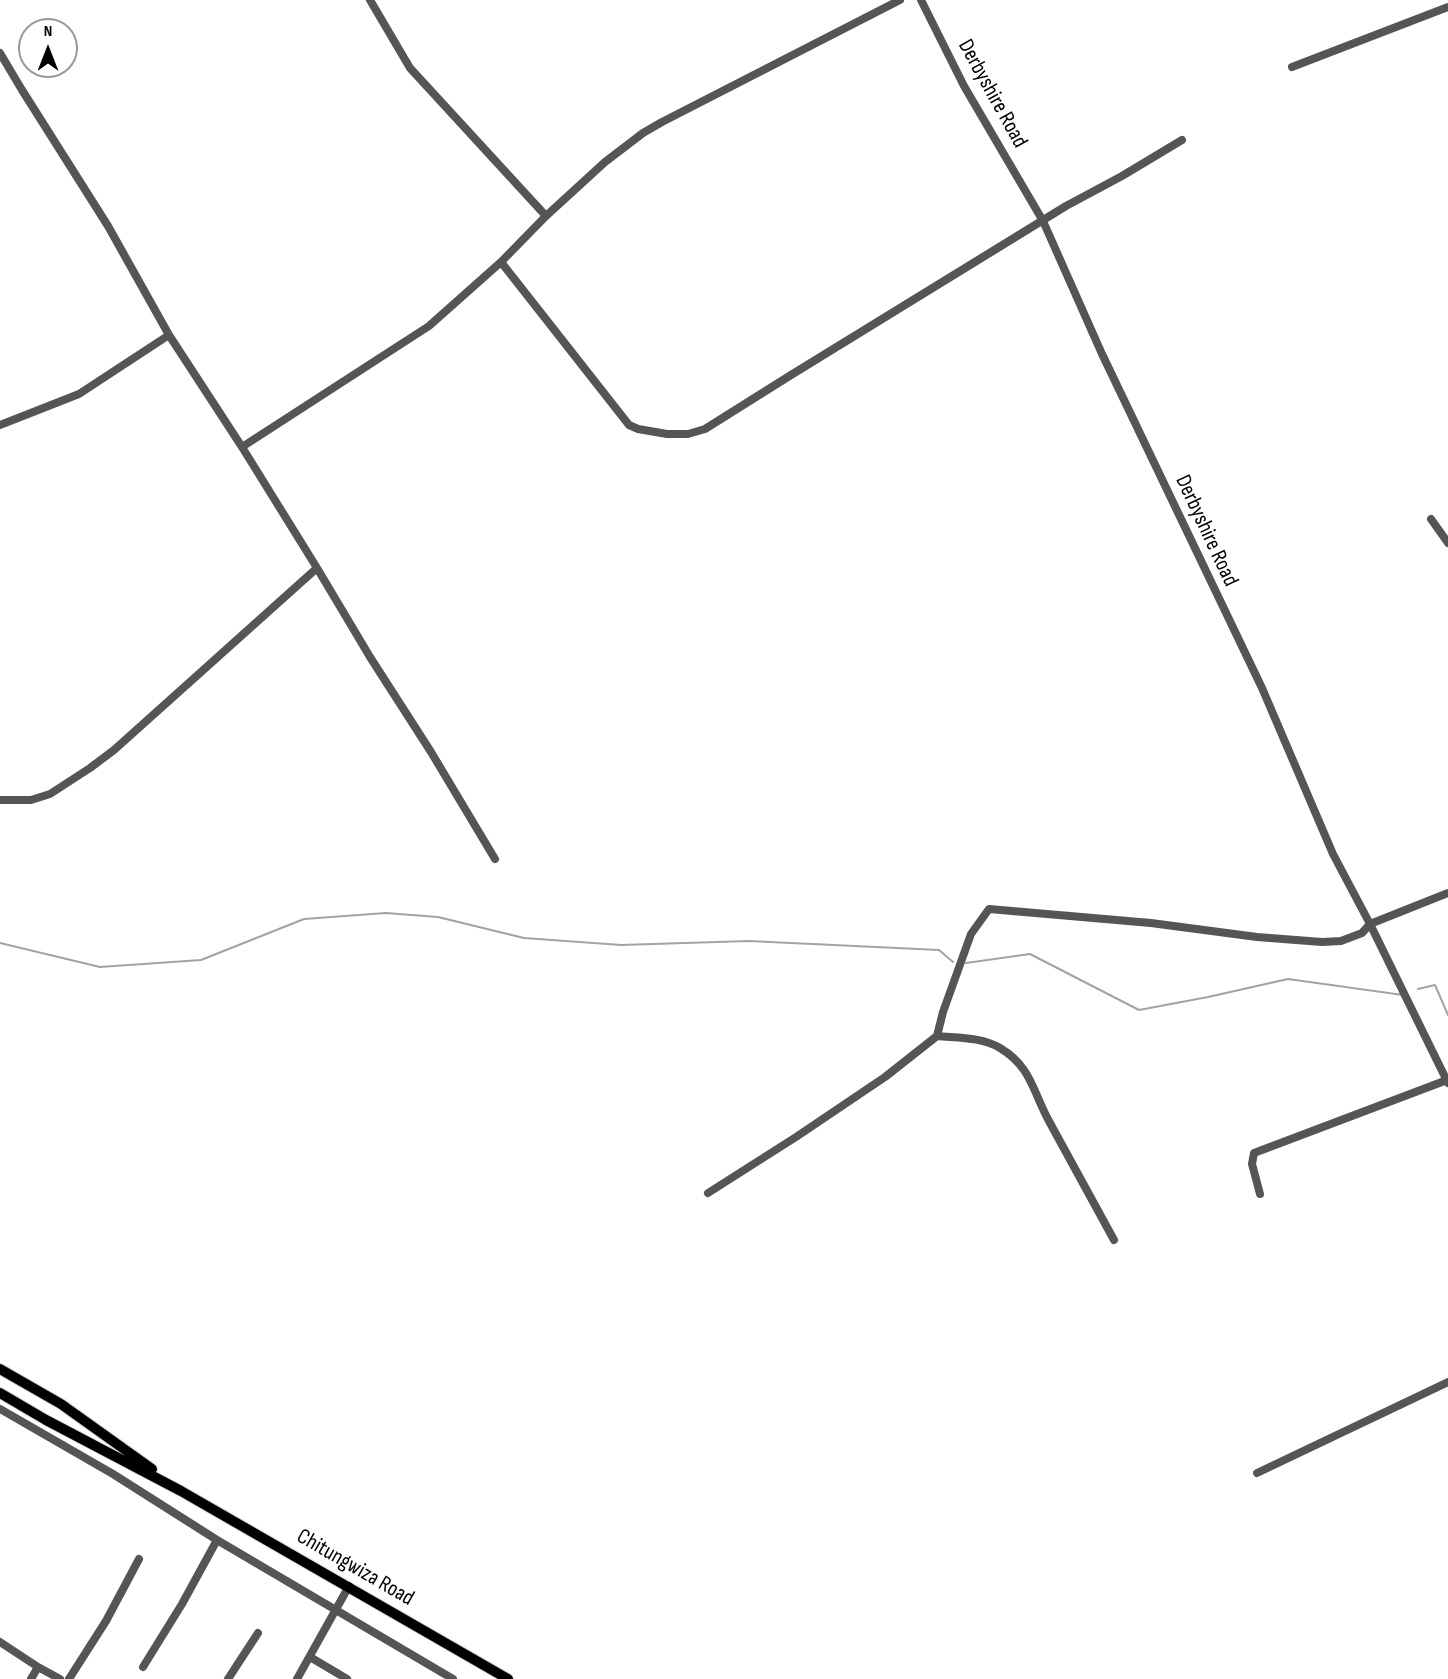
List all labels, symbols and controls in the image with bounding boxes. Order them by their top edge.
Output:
north arrow [18,18,78,78]
text: N [44,22,52,41]
street label: Derbyshire Road [951,35,1033,153]
street label: Derbyshire Road [1169,471,1243,591]
street label: Chitungwiza Road [292,1524,418,1612]

